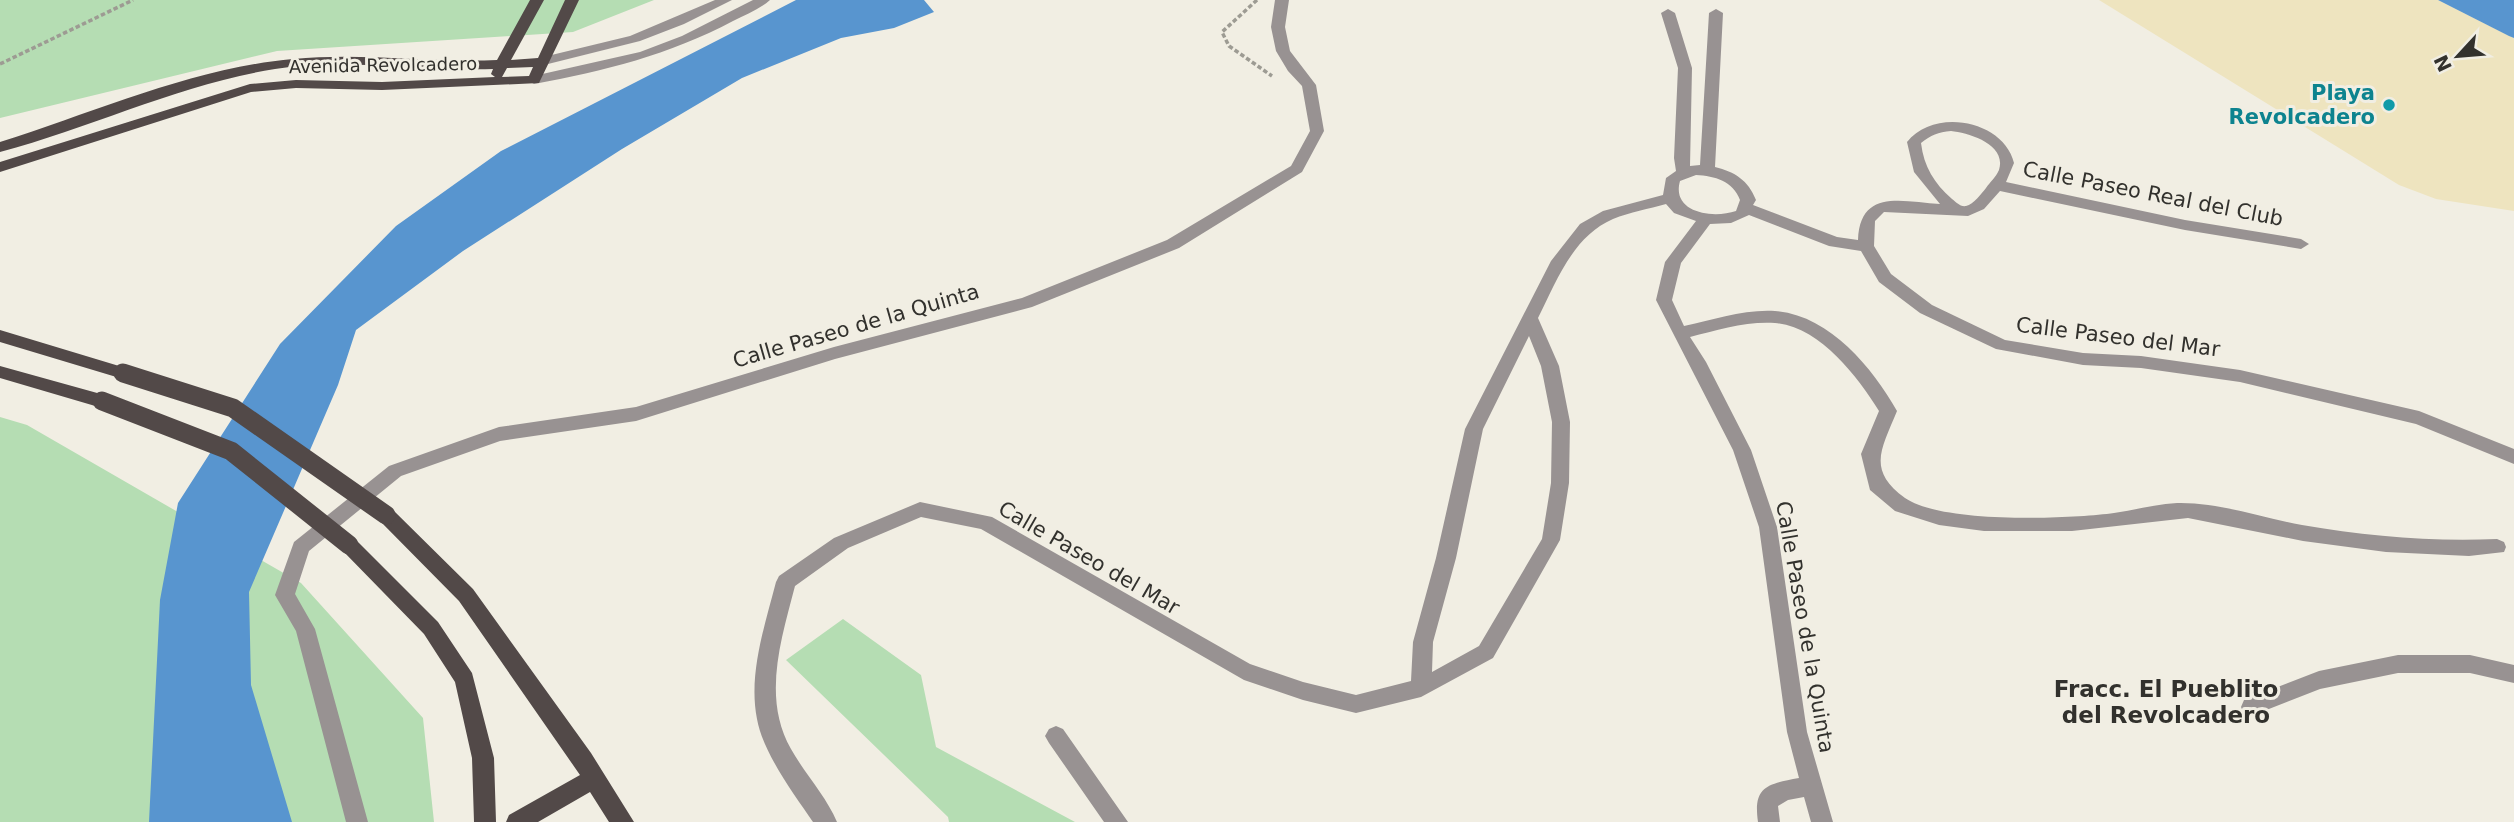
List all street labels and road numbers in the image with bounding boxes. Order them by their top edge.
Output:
street label: Avenida Revolcadero [289,53,477,77]
street label: Calle Paseo Real del Club [2021,157,2285,231]
street label: Calle Paseo de la Quinta [730,279,982,373]
street label: Calle Paseo del Mar [2015,313,2222,361]
street label: Calle Paseo del Mar [994,496,1184,620]
street label: Calle Paseo de la Quinta [1771,499,1839,755]

